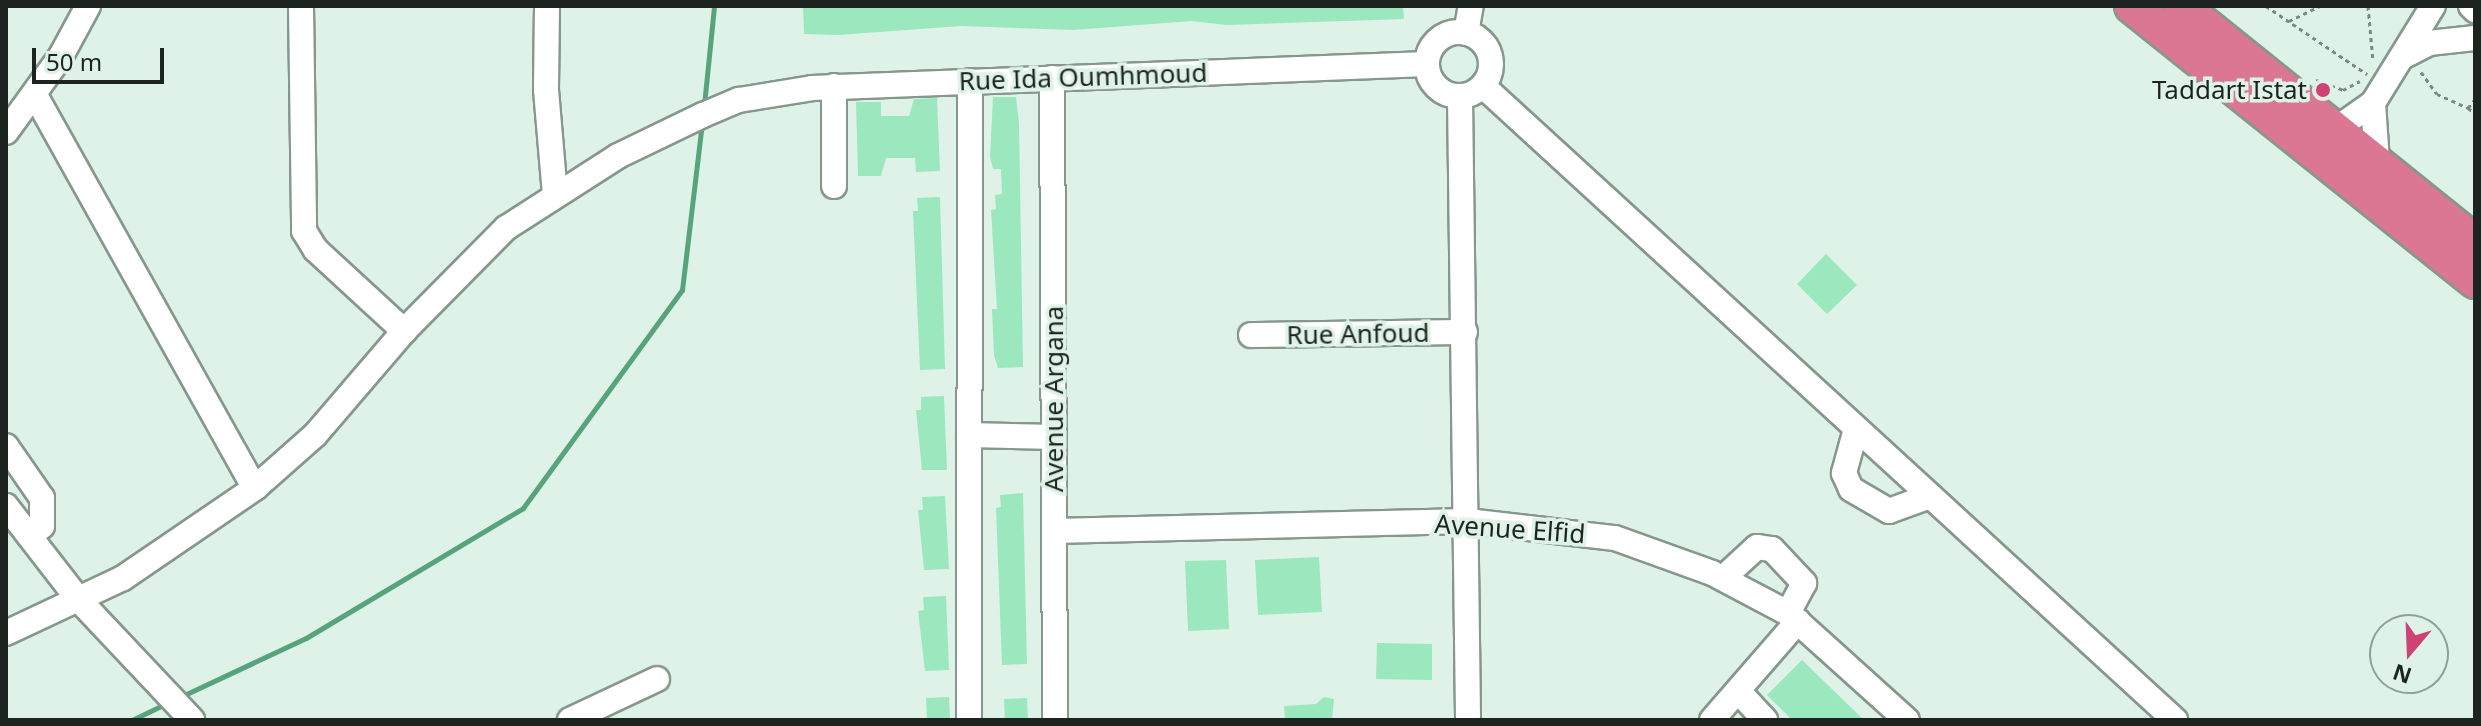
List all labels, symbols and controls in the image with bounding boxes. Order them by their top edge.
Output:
scale bar [36,32,168,82]
text: 50 m [46,45,102,78]
street label: Rue Ida Oumhmoud [958,57,1208,97]
place label: Taddart Istat [2152,74,2307,106]
marker: Taddart Istat [2314,81,2332,99]
street label: Avenue Argana [1038,306,1070,492]
street label: Rue Anfoud [1286,317,1430,351]
street label: Avenue Elfid [1434,508,1586,550]
north arrow [2369,614,2449,694]
text: N [2389,658,2415,692]

